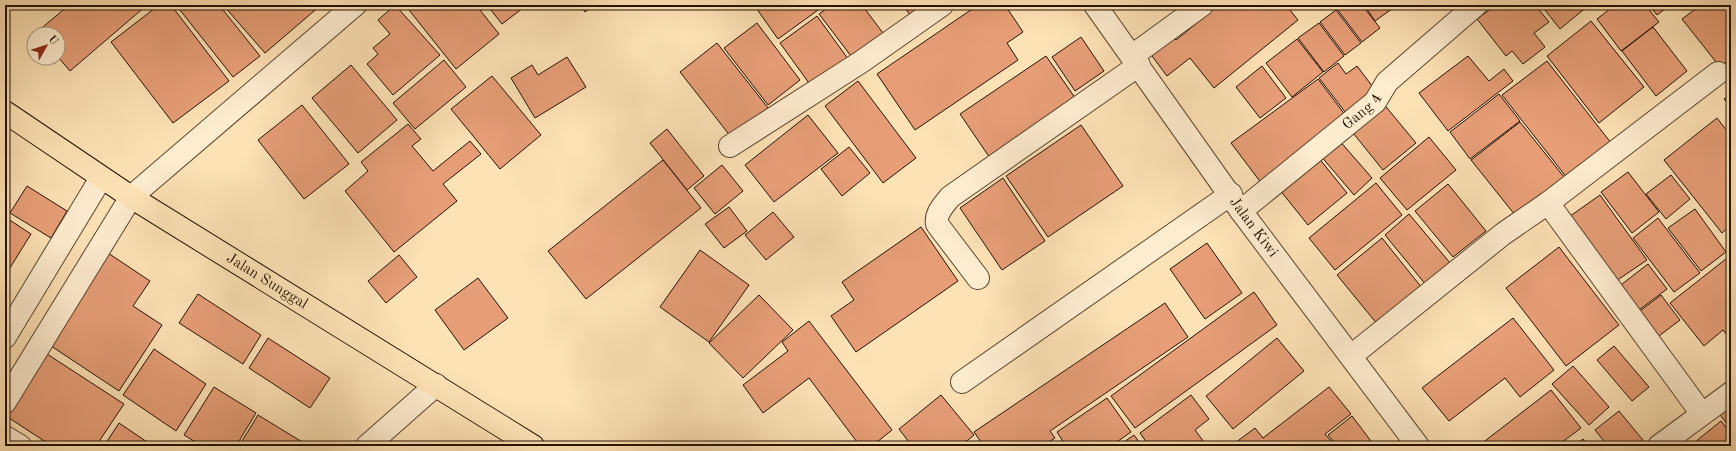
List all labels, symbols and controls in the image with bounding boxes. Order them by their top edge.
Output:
north arrow [26,26,66,66]
text: U [46,34,60,48]
street label: Gang 4 [1340,91,1386,133]
street label: Jalan Kiwi [1226,195,1281,260]
street label: Jalan Sunggal [224,251,310,312]

